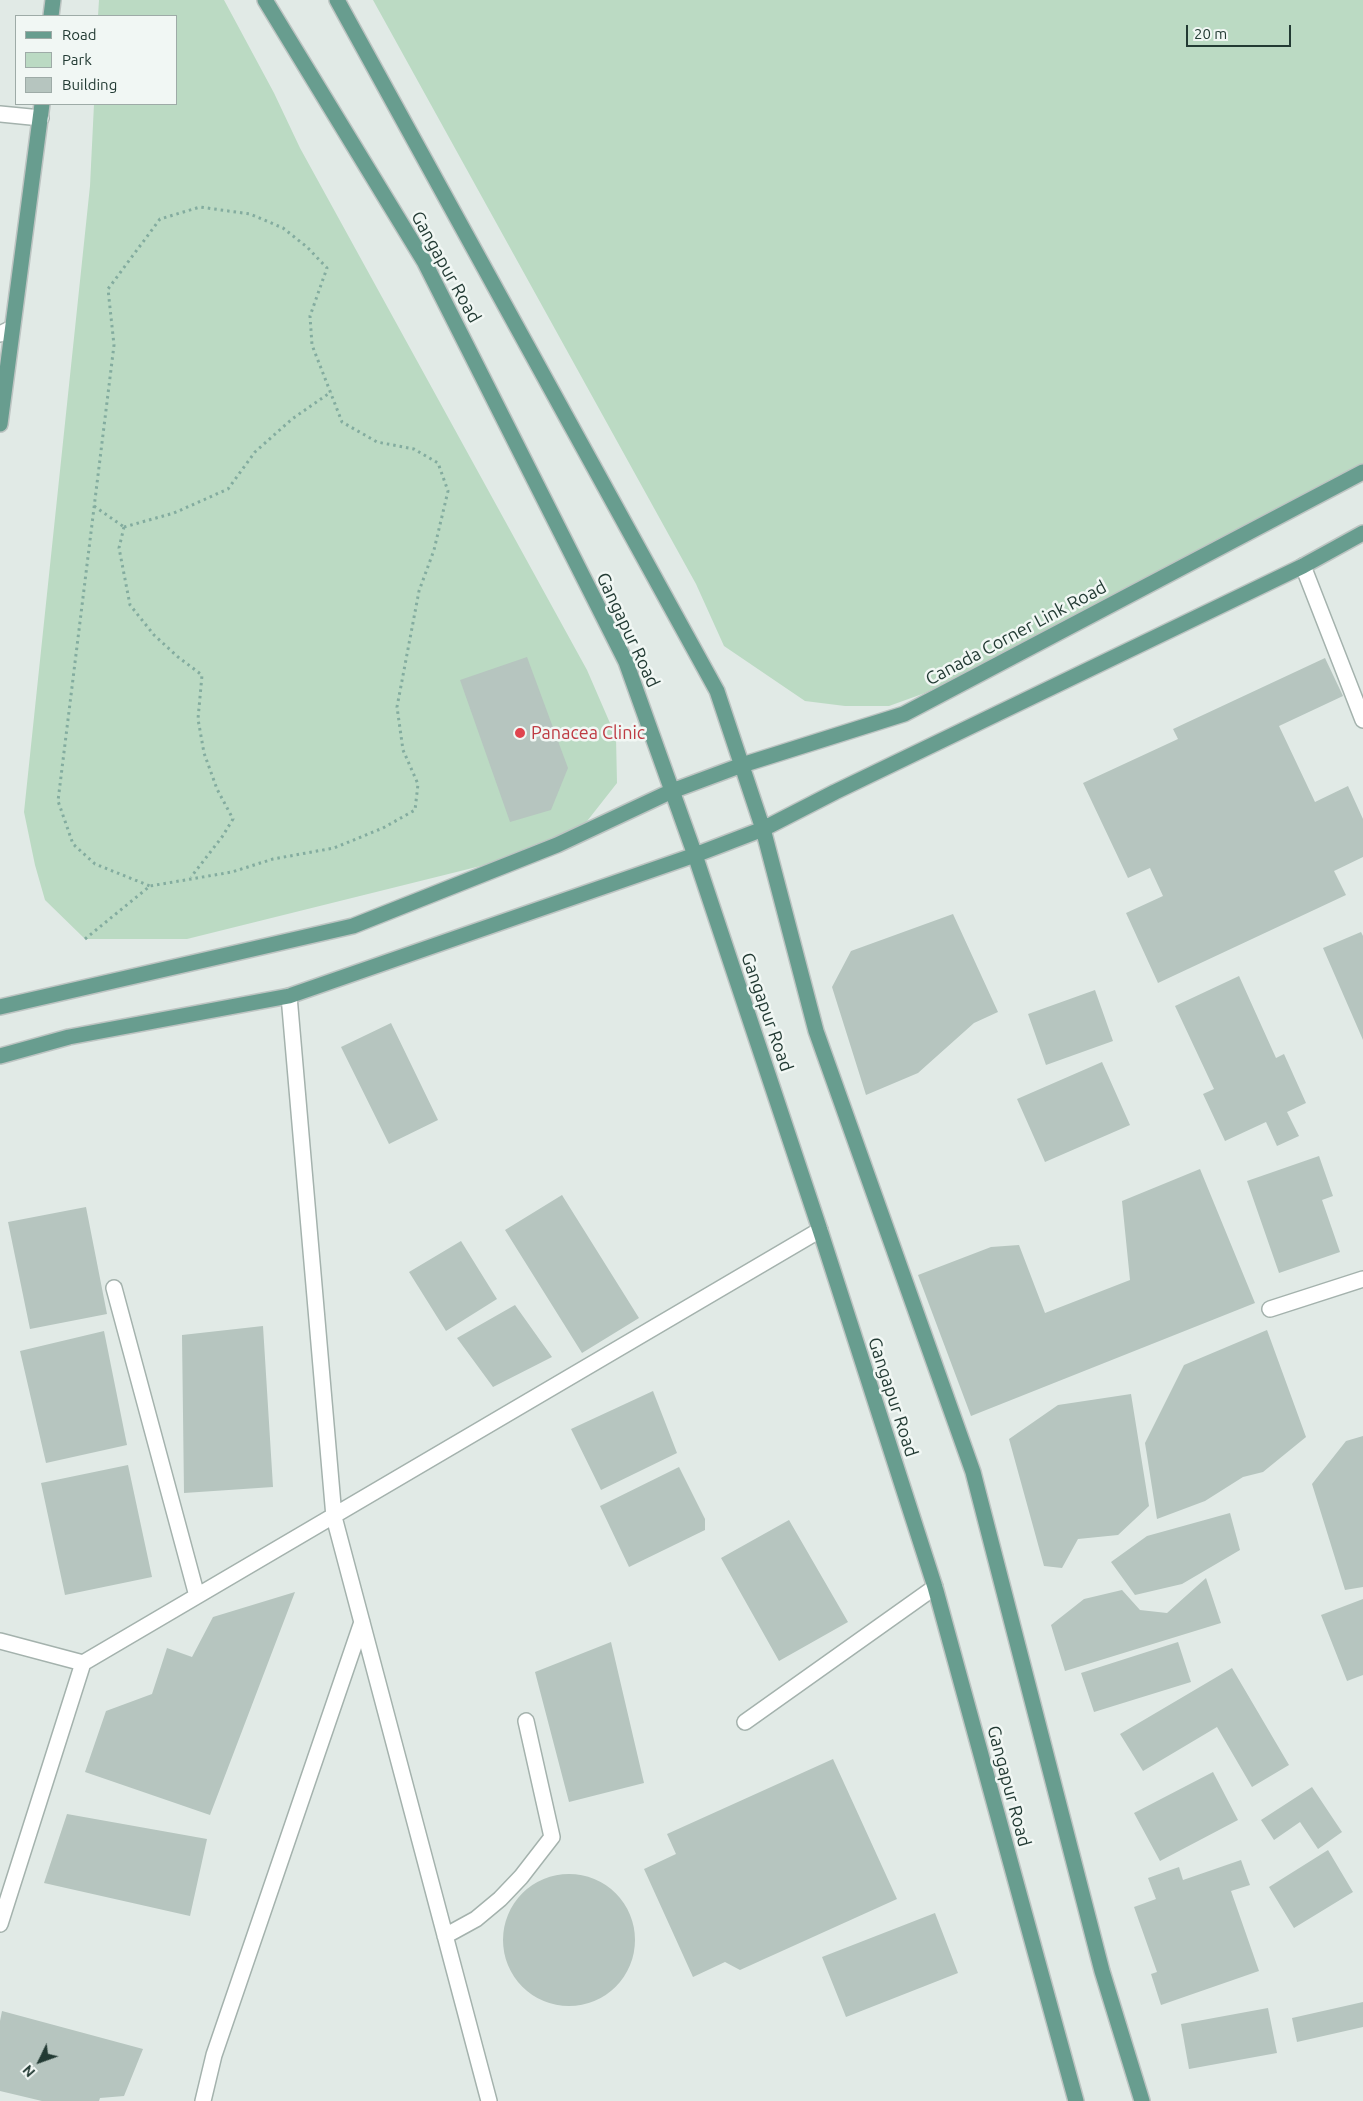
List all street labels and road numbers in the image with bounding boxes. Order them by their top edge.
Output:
street label: Gangapur Road [406,207,486,327]
street label: Gangapur Road [592,569,664,691]
street label: Canada Corner Link Road [922,576,1110,690]
street label: Gangapur Road [737,950,797,1074]
street label: Gangapur Road [864,1335,922,1459]
street label: Gangapur Road [982,1723,1036,1849]

